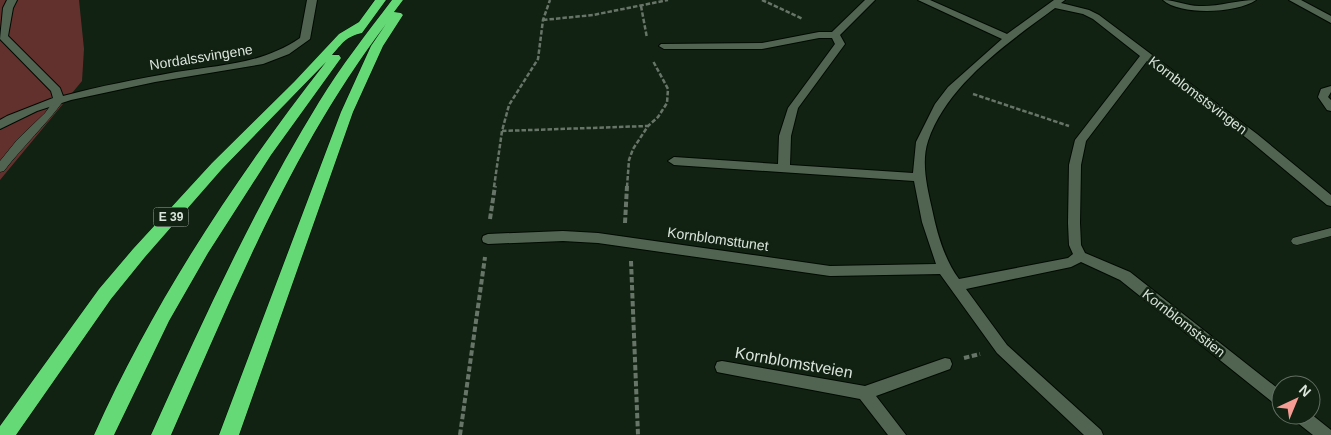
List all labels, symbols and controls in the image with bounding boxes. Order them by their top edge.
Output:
street label: Nordalssvingene [148,41,254,73]
street label: Kornblomstsvingen [1146,53,1250,137]
road number: E 39 [154,208,188,226]
street label: Kornblomsttunet [666,224,770,254]
street label: Kornblomststien [1140,286,1228,360]
street label: Kornblomstveien [734,344,854,381]
north arrow [1271,375,1321,425]
text: N [1296,381,1314,400]

